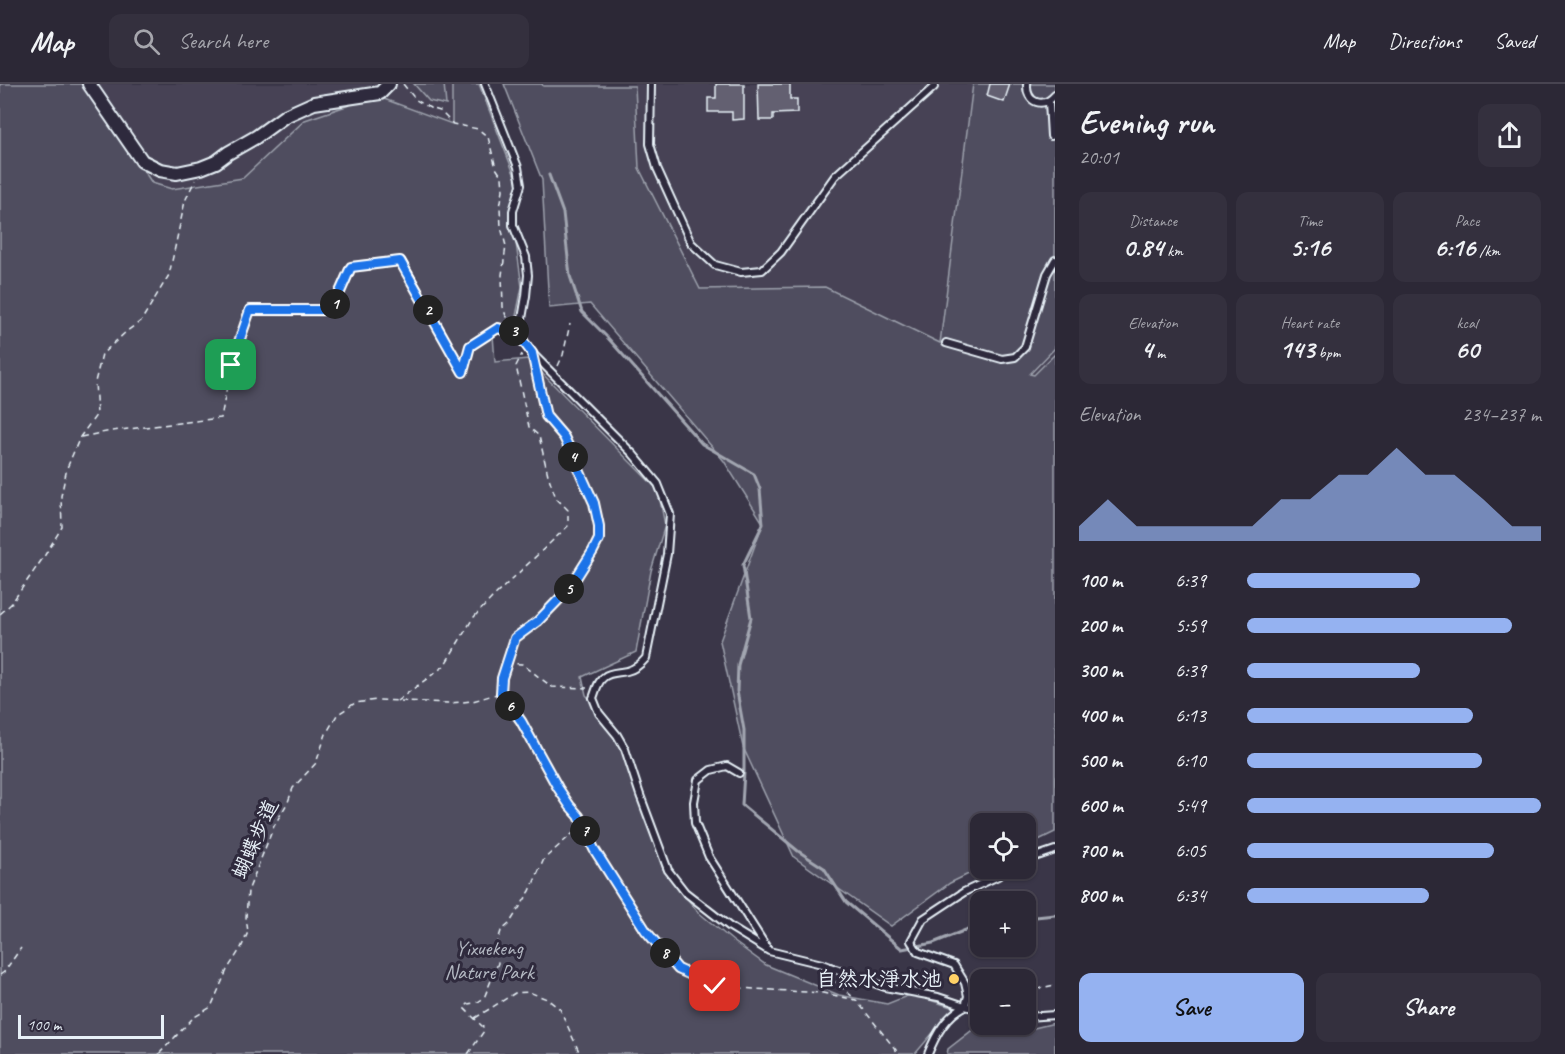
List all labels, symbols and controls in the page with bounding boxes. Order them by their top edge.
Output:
search box [109,14,529,68]
text: Map [30,24,73,59]
icon: search [130,25,163,58]
text: Search here [178,27,268,55]
text: Map [1323,28,1355,54]
text: Directions [1388,28,1461,54]
text: Saved [1494,28,1535,54]
text: Evening run [1079,101,1214,143]
button: share [1478,104,1541,167]
text: 20:01 [1079,145,1119,170]
text: Distance [1129,211,1177,231]
text: Time [1298,211,1322,231]
text: Pace [1455,211,1479,231]
text: 0.84 [1123,231,1163,264]
text: 5:16 [1290,231,1330,264]
text: 6:16 [1434,231,1475,264]
text: km [1163,241,1183,261]
text: /km [1475,241,1500,261]
pin: 1 [320,289,350,319]
text: 1 [331,294,339,314]
pin: 2 [413,295,443,325]
text: 2 [424,300,432,320]
text: Elevation [1128,313,1178,333]
text: Heart rate [1281,313,1339,333]
text: kcal [1456,313,1478,333]
pin: 3 [499,316,529,346]
text: 3 [510,321,518,341]
text: 4 [1141,333,1152,366]
text: 143 [1280,333,1315,366]
text: 60 [1455,333,1479,366]
pin [205,339,256,390]
text: m [1152,343,1165,363]
text: bpm [1315,343,1340,363]
icon: arrive [214,348,247,381]
text: Elevation [1079,402,1141,427]
text: 234–237 m [1462,402,1541,427]
pin: 4 [558,442,588,472]
text: 4 [569,447,577,467]
text: 100 m [1079,568,1122,593]
text: 6:39 [1175,568,1206,593]
pin: 5 [554,574,584,604]
text: 5 [566,579,572,599]
text: 200 m [1079,613,1122,638]
text: 5:59 [1175,613,1206,638]
text: 300 m [1079,658,1122,683]
text: 6:39 [1175,658,1206,683]
pin: 6 [495,691,525,721]
text: 6 [506,696,514,716]
text: 400 m [1079,703,1122,728]
text: 6:13 [1175,703,1206,728]
text: 500 m [1079,748,1122,773]
text: 6:10 [1175,748,1206,773]
text: 600 m [1079,793,1123,818]
text: 5:49 [1175,793,1206,818]
street label: 蝴蝶步道 [226,795,284,883]
map controls [970,813,1036,1035]
button: locate [970,813,1036,879]
pin: 7 [570,816,600,846]
text: 7 [581,821,589,841]
text: 700 m [1079,838,1122,863]
text: 6:05 [1175,838,1206,863]
text: 800 m [1079,883,1122,908]
text: 6:34 [1175,883,1206,908]
button: + [970,891,1036,957]
park label: Yixuekeng Nature Park [444,935,536,985]
pin: 8 [650,938,680,968]
text: 8 [661,943,669,963]
pin [689,960,740,1011]
place label: 自然水淨水池 [816,966,942,992]
icon: check [698,969,731,1002]
button: − [970,969,1036,1035]
marker: 自然水淨水池 [947,972,961,986]
button: Save [1079,973,1304,1042]
button: Share [1316,973,1541,1042]
scale bar [18,1012,164,1040]
text: 100 m [27,1015,61,1035]

